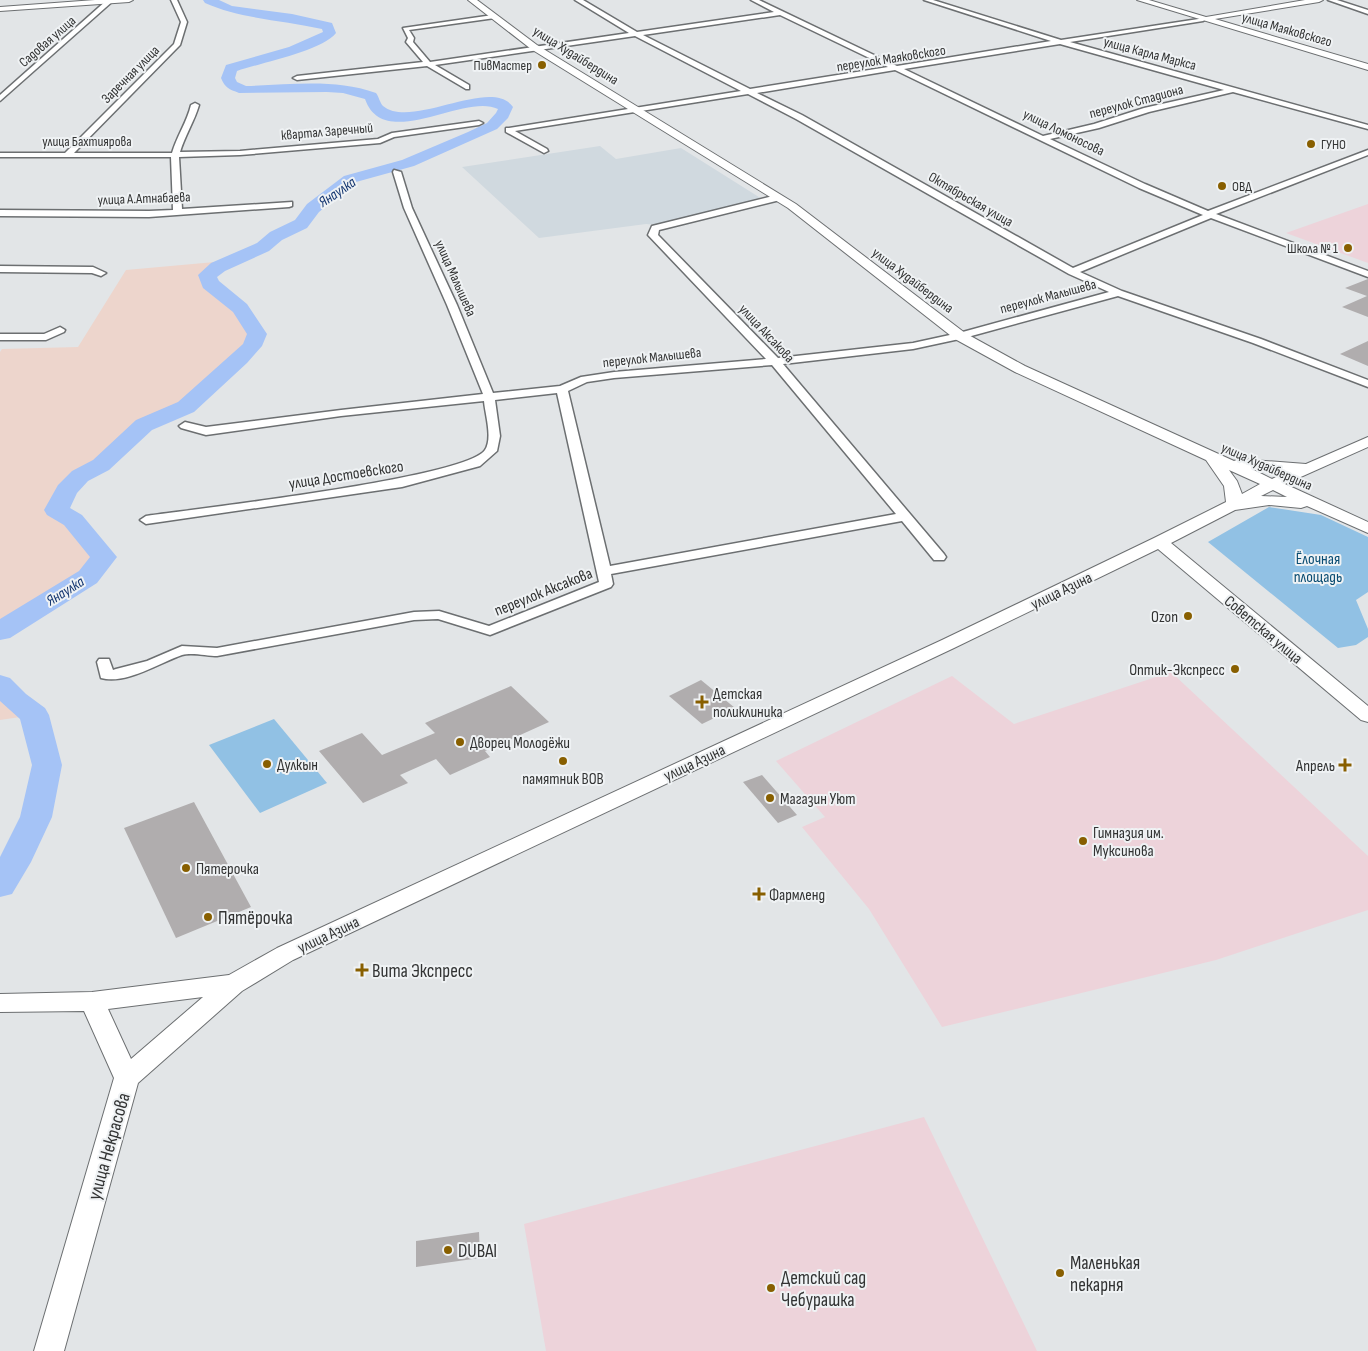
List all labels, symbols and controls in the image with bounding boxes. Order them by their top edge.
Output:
street label: улица Маяковского [1240,8,1334,51]
street label: Садовая улица [15,12,79,71]
street label: улица Худайбердина [530,22,622,89]
street label: улица Карла Маркса [1102,33,1198,74]
street label: переулок Маяковского [835,41,947,76]
street label: Заречная улица [98,42,163,107]
place label: ПивМастер [474,57,532,74]
marker: ПивМастер [536,59,548,71]
street label: переулок Стадиона [1087,81,1185,122]
street label: улица Ломоносова [1020,105,1107,159]
street label: квартал Заречный [280,119,374,144]
street label: улица Бахтиярова [42,133,132,150]
place label: ГУНО [1321,136,1346,153]
marker: ГУНО [1305,138,1317,150]
street label: Октябрьская улица [925,168,1016,231]
water label: Янаулка [314,173,360,212]
place label: ОВД [1232,178,1252,195]
marker: ОВД [1216,180,1228,192]
street label: улица А.Атнабаева [97,188,191,209]
street label: улица Малышева [431,237,480,319]
place label: Школа № 1 [1287,240,1338,257]
marker: Школа № 1 [1342,242,1354,254]
street label: улица Худайбердина [869,244,957,317]
street label: переулок Малышева [998,275,1098,317]
street label: улица Аксакова [735,301,798,366]
street label: переулок Малышева [602,344,702,371]
street label: улица Худайбердина [1219,439,1315,494]
street label: улица Достоевского [288,457,405,494]
park label: Ёлочная площадь [1294,550,1342,587]
street label: переулок Аксакова [492,564,595,621]
street label: улица Азина [1028,568,1095,614]
water label: Янаулка [42,573,88,611]
street label: Советская улица [1220,592,1306,668]
place label: Ozon [1151,608,1178,627]
marker: Ozon [1182,610,1194,622]
place label: Оптик-Экспресс [1129,661,1225,680]
marker: Оптик-Экспресс [1229,663,1241,675]
place label: Детская поликлиника [713,685,783,722]
marker: Детская поликлиника [695,695,709,709]
place label: Дворец Молодёжи [470,734,570,753]
marker: Дворец Молодёжи [454,736,466,748]
street label: улица Азина [661,741,729,786]
marker: памятник ВОВ [557,755,569,767]
place label: Дулкын [277,756,318,775]
place label: Апрель [1295,757,1335,776]
marker: Дулкын [261,758,273,770]
marker: Апрель [1339,759,1351,771]
place label: памятник ВОВ [522,770,604,789]
place label: Магазин Уют [780,790,855,809]
marker: Магазин Уют [764,792,776,804]
place label: Гимназия им. Муксинова [1093,824,1164,861]
marker: Гимназия им. Муксинова [1077,835,1089,847]
place label: Пятерочка [196,860,259,879]
marker: Пятерочка [180,862,192,874]
place label: Фармленд [769,886,825,905]
marker: Фармленд [753,888,765,900]
place label: Пятёрочка [218,907,293,930]
marker: Пятёрочка [202,911,214,923]
street label: улица Азина [295,913,363,958]
place label: Вита Экспресс [372,960,473,983]
marker: Вита Экспресс [356,964,368,976]
street label: улица Некрасова [83,1090,136,1203]
place label: DUBAI [458,1240,497,1263]
marker: DUBAI [442,1244,454,1256]
place label: Маленькая пекарня [1070,1252,1140,1297]
place label: Детский сад Чебурашка [781,1267,866,1312]
marker: Маленькая пекарня [1054,1267,1066,1279]
marker: Детский сад Чебурашка [765,1282,777,1294]

